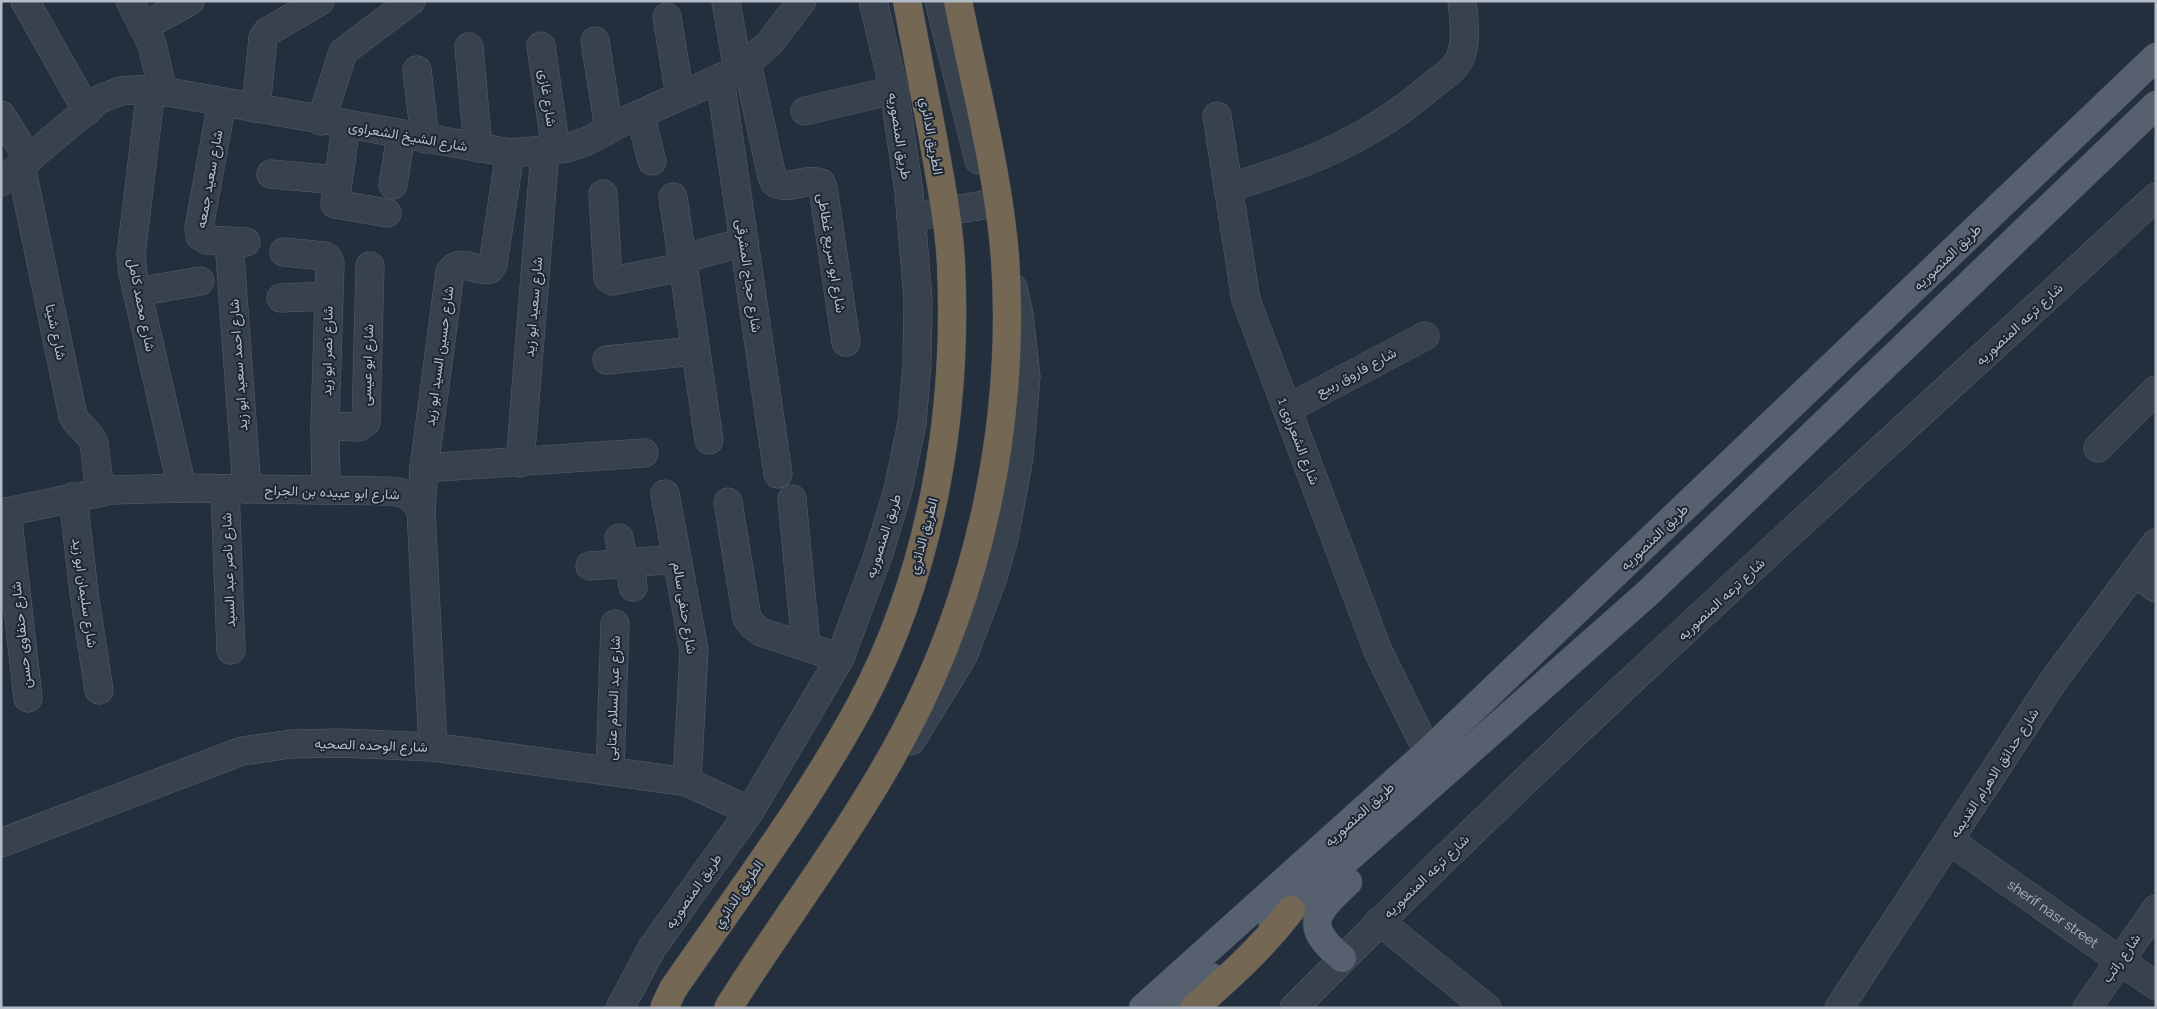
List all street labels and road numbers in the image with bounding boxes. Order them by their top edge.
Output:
street label: شارع غازى [533,68,560,128]
street label: طريق المنصوريه [884,91,915,181]
street label: الطريق الدائري [913,96,947,177]
street label: شارع الشيخ الشعراوى [347,118,469,157]
street label: شارع سعيد جمعه [192,129,228,230]
street label: شارع ابو سريع غطاطى [812,192,849,315]
street label: شارع حجاج المشرقى [730,218,765,334]
street label: طريق المنصوريه [1910,221,1985,294]
street label: شارع سعيد ابو زيد [521,256,548,358]
street label: شارع محمد كامل [122,257,159,353]
street label: شارع ترعه المنصوريه [1972,280,2068,371]
street label: شارع حسين السيد ابو زيد [421,285,460,427]
street label: شارع احمد سعيد ابو زيد [225,298,254,432]
street label: شارع شيتا [39,303,70,362]
street label: شارع نصر ابو زيد [318,306,339,396]
street label: شارع ابو عيسى [358,324,379,406]
street label: شارع فاروق ربيع [1313,344,1400,403]
street label: شارع الشعراوى 1 [1272,395,1323,488]
street label: شارع ابو عبيده بن الجراح [264,482,400,505]
street label: طريق المنصوريه [862,492,905,581]
street label: الطريق الدائري [905,496,945,577]
street label: طريق المنصوريه [1617,501,1692,574]
street label: شارع ناصر عبد السيد [218,512,241,628]
street label: شارع سليمان ابو زيد [66,537,101,649]
street label: شارع ترعه المنصوريه [1674,555,1770,646]
street label: شارع حنفى سالم [667,561,700,656]
street label: شارع حنفاوى حسن [7,580,38,689]
street label: شارع عبد السلام عتابى [603,635,626,761]
street label: شارع حدائق الاهرام القديمه [1946,705,2044,842]
street label: شارع الوحده الصحيه [314,735,428,758]
street label: طريق المنصوريه [1321,779,1398,850]
street label: شارع ترعه المنصوريه [1380,831,1474,923]
street label: طريق المنصوريه [661,850,726,932]
street label: الطريق الدائري [709,857,770,933]
street label: sherif nasr street [2005,876,2102,951]
street label: شارع راتب [2098,930,2146,987]

